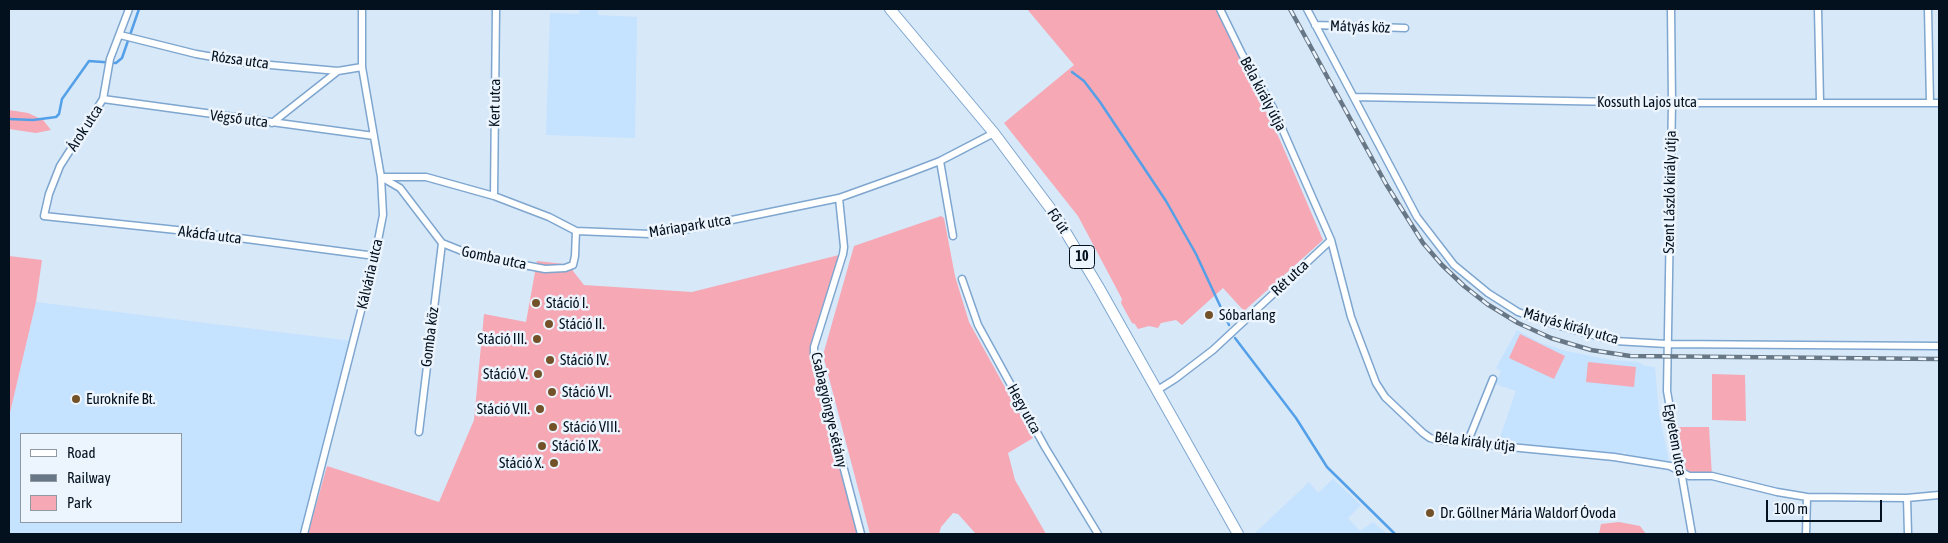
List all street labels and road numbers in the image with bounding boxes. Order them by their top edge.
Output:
street label: Mátyás köz [1330,17,1390,37]
street label: Rózsa utca [210,47,270,73]
street label: Béla király útja [1236,54,1290,134]
street label: Kert utca [486,79,504,127]
street label: Kossuth Lajos utca [1597,93,1697,111]
street label: Árok utca [63,102,107,154]
street label: Végső utca [209,107,269,131]
street label: Szent László király útja [1660,130,1680,254]
street label: Fő út [1043,205,1073,237]
street label: Máriapark utca [648,211,732,241]
street label: Akácfa utca [177,222,243,248]
street label: Kálvária utca [353,237,387,311]
street label: Gomba utca [460,242,528,274]
road number: 10 [1070,246,1094,268]
street label: Rét utca [1268,256,1312,300]
street label: Mátyás király utca [1521,304,1621,348]
street label: Gomba köz [417,306,443,368]
street label: Csabagyöngye sétány [807,350,851,470]
street label: Hegy utca [1003,381,1045,437]
street label: Egyetem utca [1660,402,1690,478]
street label: Béla király útja [1433,428,1517,456]

